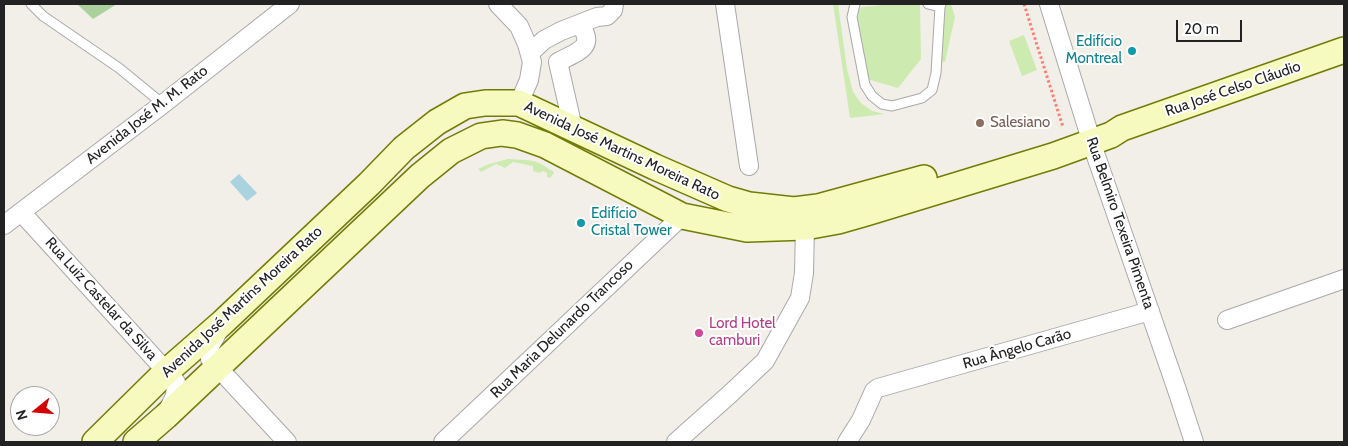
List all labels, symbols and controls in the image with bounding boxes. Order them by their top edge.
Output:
scale bar [1178,10,1244,42]
text: 20 m [1184,20,1219,38]
place label: Edifício Montreal [1065,33,1122,68]
marker: Edifício Montreal [1126,45,1138,57]
street label: Rua José Celso Cláudio [1163,57,1303,121]
street label: Avenida José M. M. Rato [82,62,212,168]
street label: Avenida José Martins Moreira Rato [521,98,723,204]
place label: Salesiano [990,114,1050,132]
marker: Salesiano [974,117,986,129]
street label: Rua Belmiro Texeira Pimenta [1082,135,1158,311]
place label: Edifício Cristal Tower [591,205,672,240]
marker: Edifício Cristal Tower [575,217,587,229]
street label: Avenida José Martins Moreira Rato [158,223,326,381]
street label: Rua Luiz Castelar da Silva [41,234,161,364]
street label: Rua Maria Delunardo Trancoso [487,256,637,402]
place label: Lord Hotel camburi [709,315,776,350]
street label: Rua Ângelo Carão [961,325,1073,373]
marker: Lord Hotel camburi [693,327,705,339]
north arrow [10,386,60,436]
text: N [12,408,32,422]

